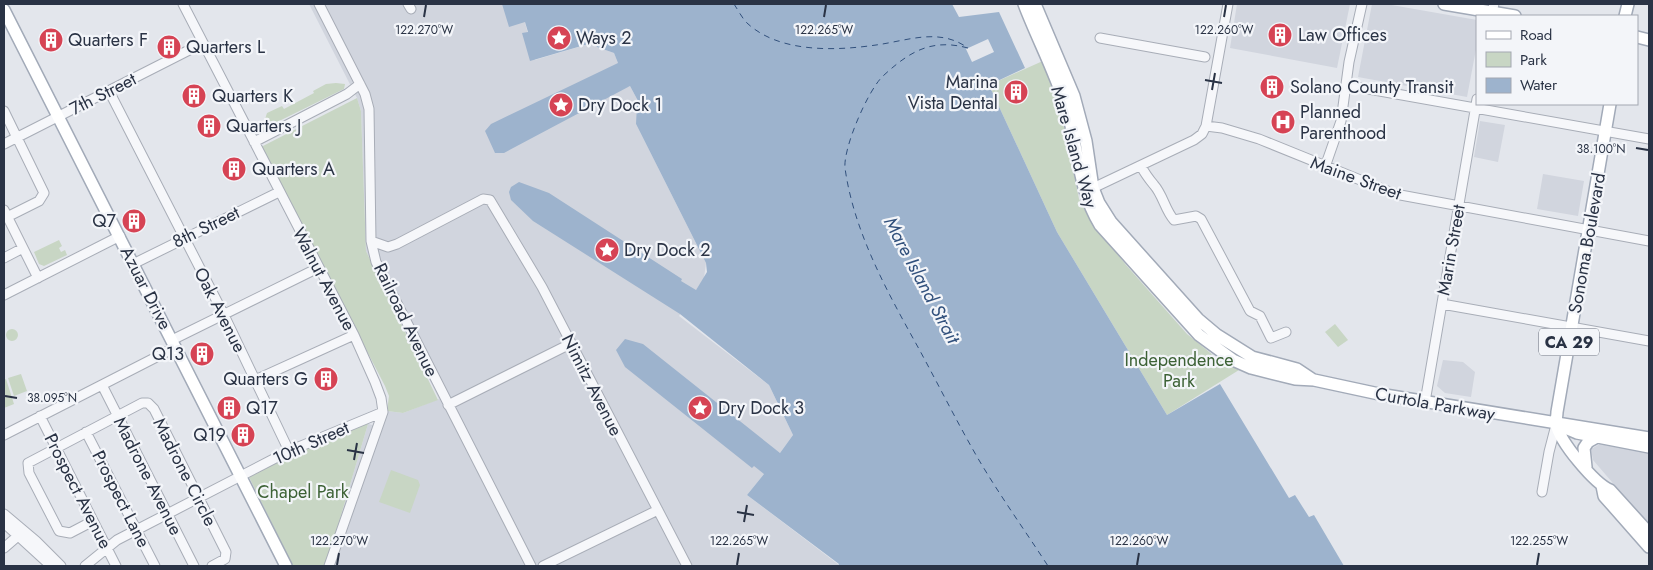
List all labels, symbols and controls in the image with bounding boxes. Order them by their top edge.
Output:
legend [1476,15,1638,105]
text: 122.270°W [395,21,453,39]
text: 122.265°W [795,21,853,39]
text: 122.260°W [1195,21,1254,39]
building icon: Law Offices [1267,22,1293,48]
place label: Law Offices [1298,22,1387,48]
text: Road [1520,24,1552,46]
place icon: Ways 2 [546,25,572,51]
place label: Ways 2 [576,25,631,51]
building icon: Quarters F [38,27,64,53]
place label: Quarters F [68,27,148,53]
building icon: Quarters L [156,34,182,60]
place label: Quarters L [186,34,265,60]
text: Park [1520,49,1547,71]
street label: 7th Street [65,66,141,122]
place label: Marina Vista Dental [908,69,998,116]
building icon: Solano County Transit [1259,74,1285,100]
place label: Solano County Transit [1290,74,1454,100]
text: Water [1520,74,1558,96]
building icon: Marina Vista Dental [1003,79,1029,105]
building icon: Quarters K [181,83,207,109]
place label: Quarters K [212,83,294,109]
street label: Mare Island Way [1044,83,1104,211]
place icon: Dry Dock 1 [548,92,574,118]
place label: Dry Dock 1 [578,92,662,118]
place label: Planned Parenthood [1300,99,1386,146]
hospital icon: Planned Parenthood [1270,109,1296,135]
building icon: Quarters J [196,113,222,139]
place label: Quarters J [226,113,301,139]
text: 38.100°N [1577,140,1625,158]
street label: Maine Street [1307,150,1406,207]
building icon: Quarters A [221,156,247,182]
place label: Quarters A [252,156,335,182]
street label: Sonoma Boulevard [1562,171,1612,315]
street label: 8th Street [168,199,245,254]
street label: Marin Street [1430,202,1472,298]
place label: Q7 [92,208,117,234]
building icon: Q7 [121,208,147,234]
water label: Mare Island Strait [877,212,967,349]
street label: Walnut Avenue [286,223,362,335]
place icon: Dry Dock 2 [594,237,620,263]
place label: Dry Dock 2 [624,237,711,263]
street label: Azuar Drive [114,242,178,334]
street label: Railroad Avenue [367,259,445,381]
street label: Oak Avenue [187,263,253,357]
road number: CA 29 [1539,328,1599,356]
street label: Nimitz Avenue [555,329,629,441]
place label: Q13 [152,341,184,367]
building icon: Q13 [189,341,215,367]
park label: Independence Park [1124,347,1234,394]
place label: Quarters G [223,366,308,392]
building icon: Quarters G [313,366,339,392]
street label: Curtola Parkway [1373,381,1497,427]
text: 38.095°N [27,389,77,407]
building icon: Q17 [216,395,242,421]
place label: Q17 [246,395,278,421]
place icon: Dry Dock 3 [687,395,713,421]
place label: Dry Dock 3 [718,395,804,421]
street label: Madrone Avenue [107,412,189,540]
street label: Madrone Circle [147,413,223,531]
street label: 10th Street [269,414,354,471]
place label: Q19 [193,422,226,448]
building icon: Q19 [230,422,256,448]
street label: Prospect Avenue [38,429,118,553]
street label: Prospect Lane [85,446,157,552]
park label: Chapel Park [257,479,349,505]
text: 122.270°W [310,532,368,550]
text: 122.265°W [710,532,768,550]
text: 122.260°W [1110,532,1169,550]
text: 122.255°W [1510,532,1568,550]

